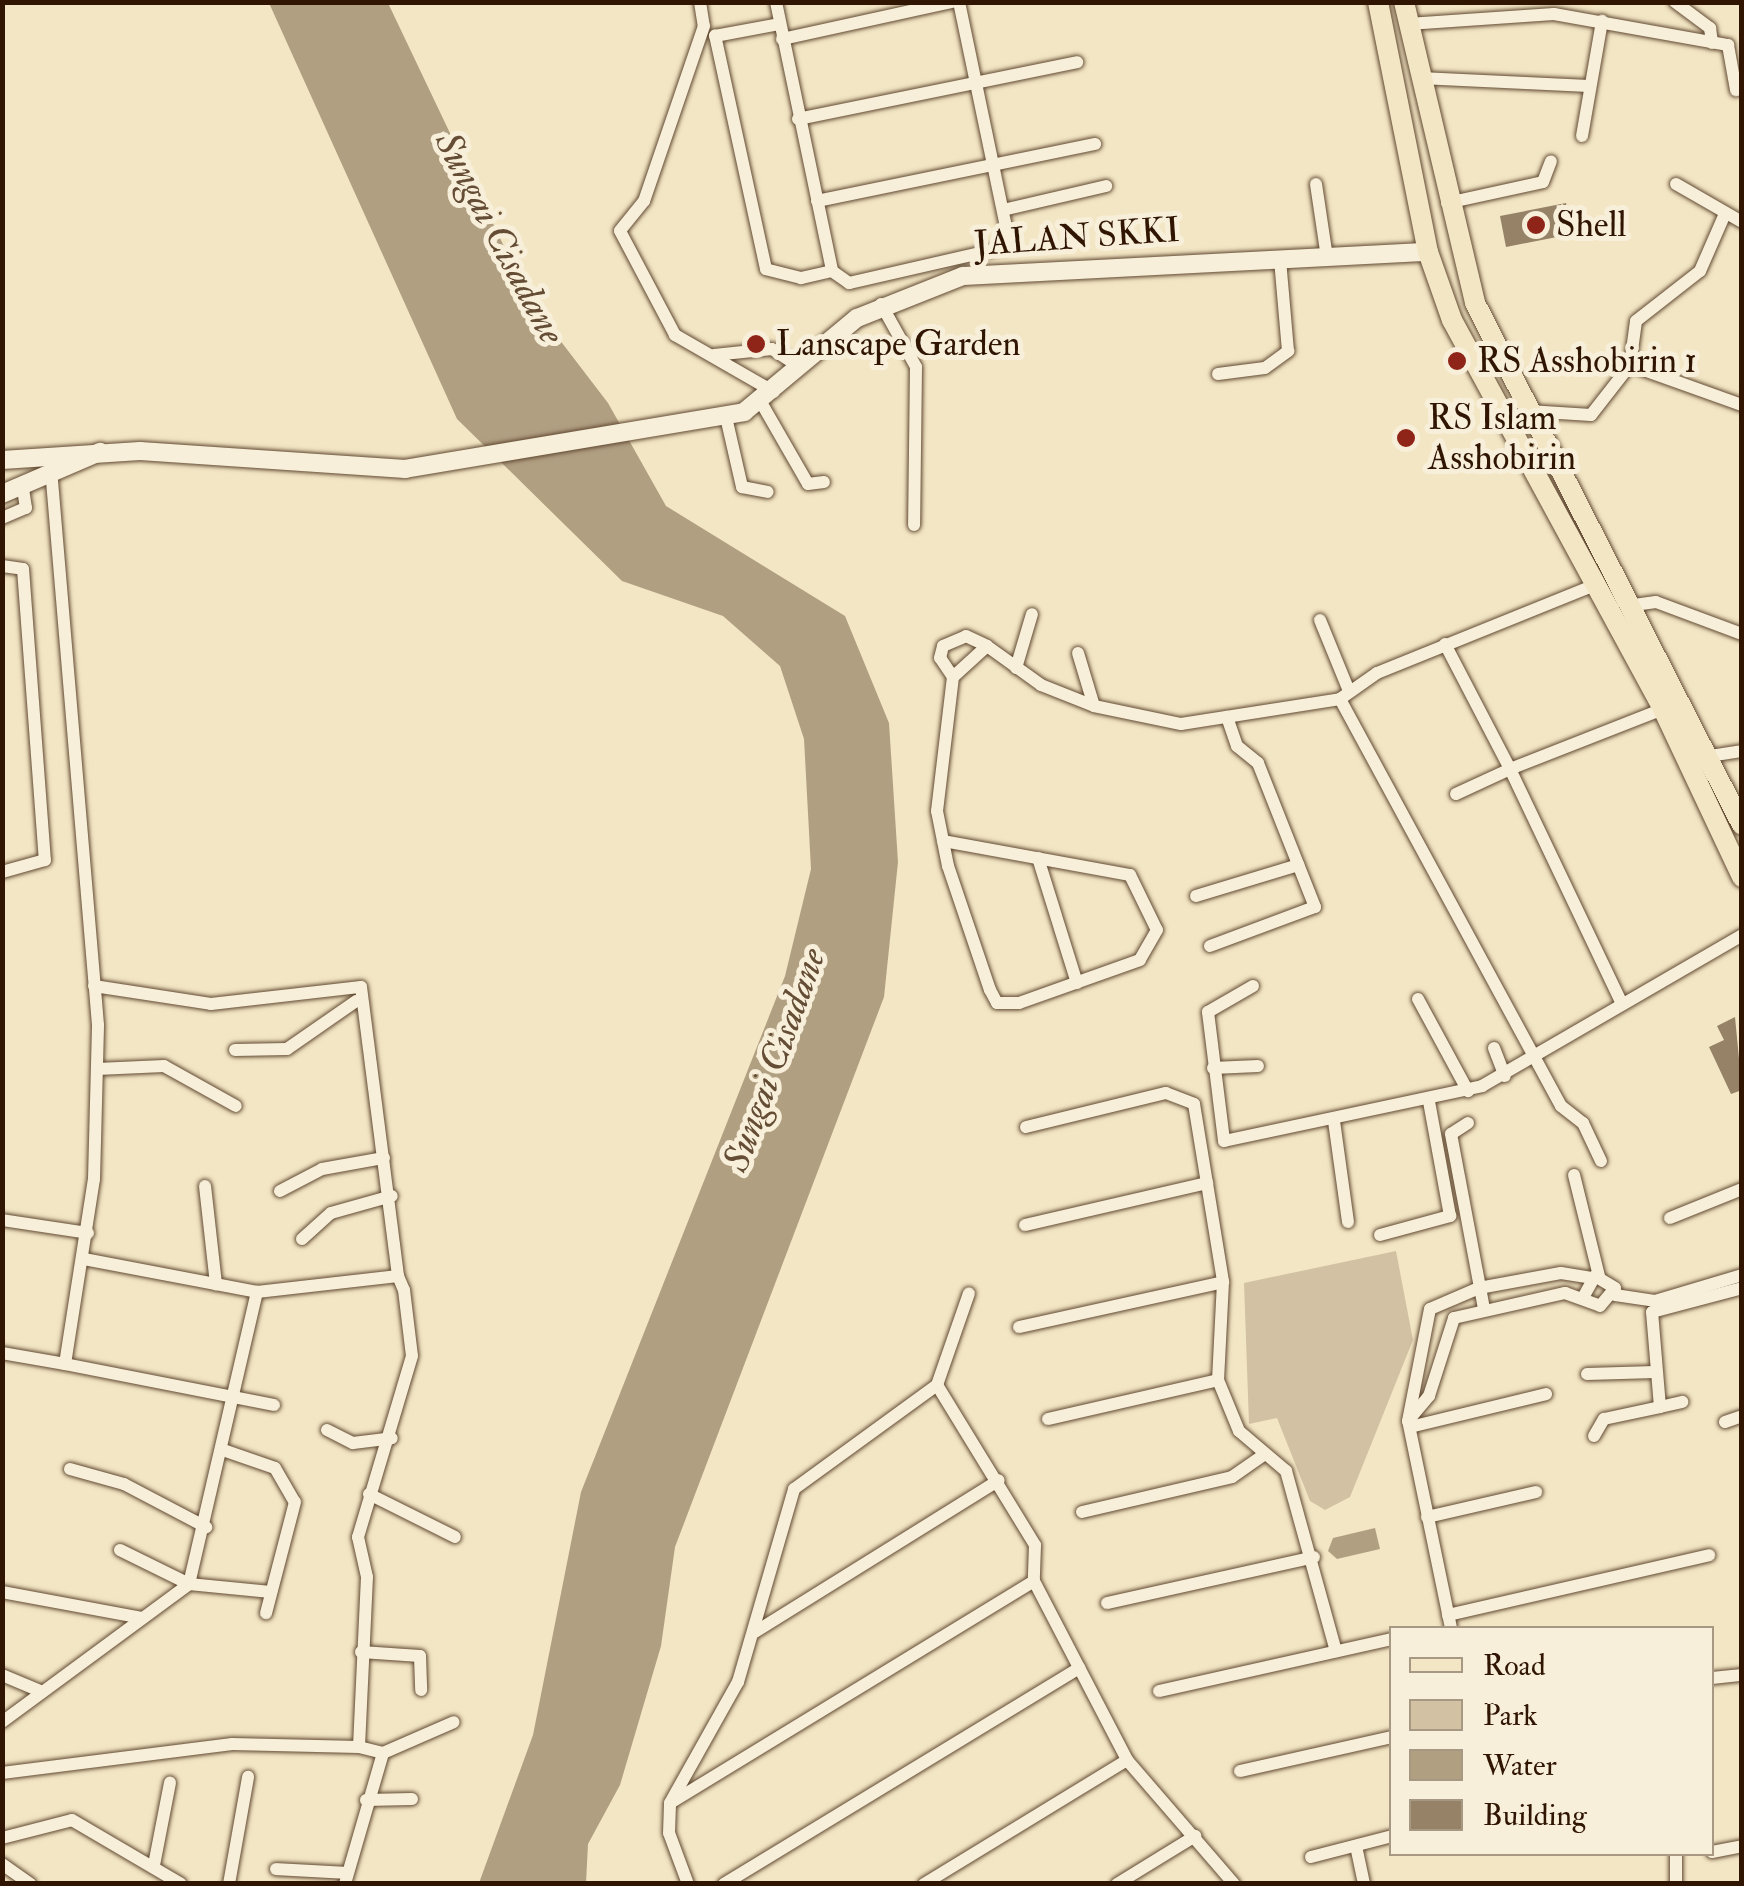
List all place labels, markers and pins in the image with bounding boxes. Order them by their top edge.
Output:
place label: Shell [1556,204,1626,246]
marker: Shell [1525,214,1547,236]
place label: Lanscape Garden [776,323,1021,365]
marker: Lanscape Garden [745,333,767,355]
place label: RS Asshobirin 1 [1477,340,1697,382]
marker: RS Asshobirin 1 [1446,350,1468,372]
place label: RS Islam Asshobirin [1428,397,1576,479]
marker: RS Islam Asshobirin [1393,425,1419,451]

